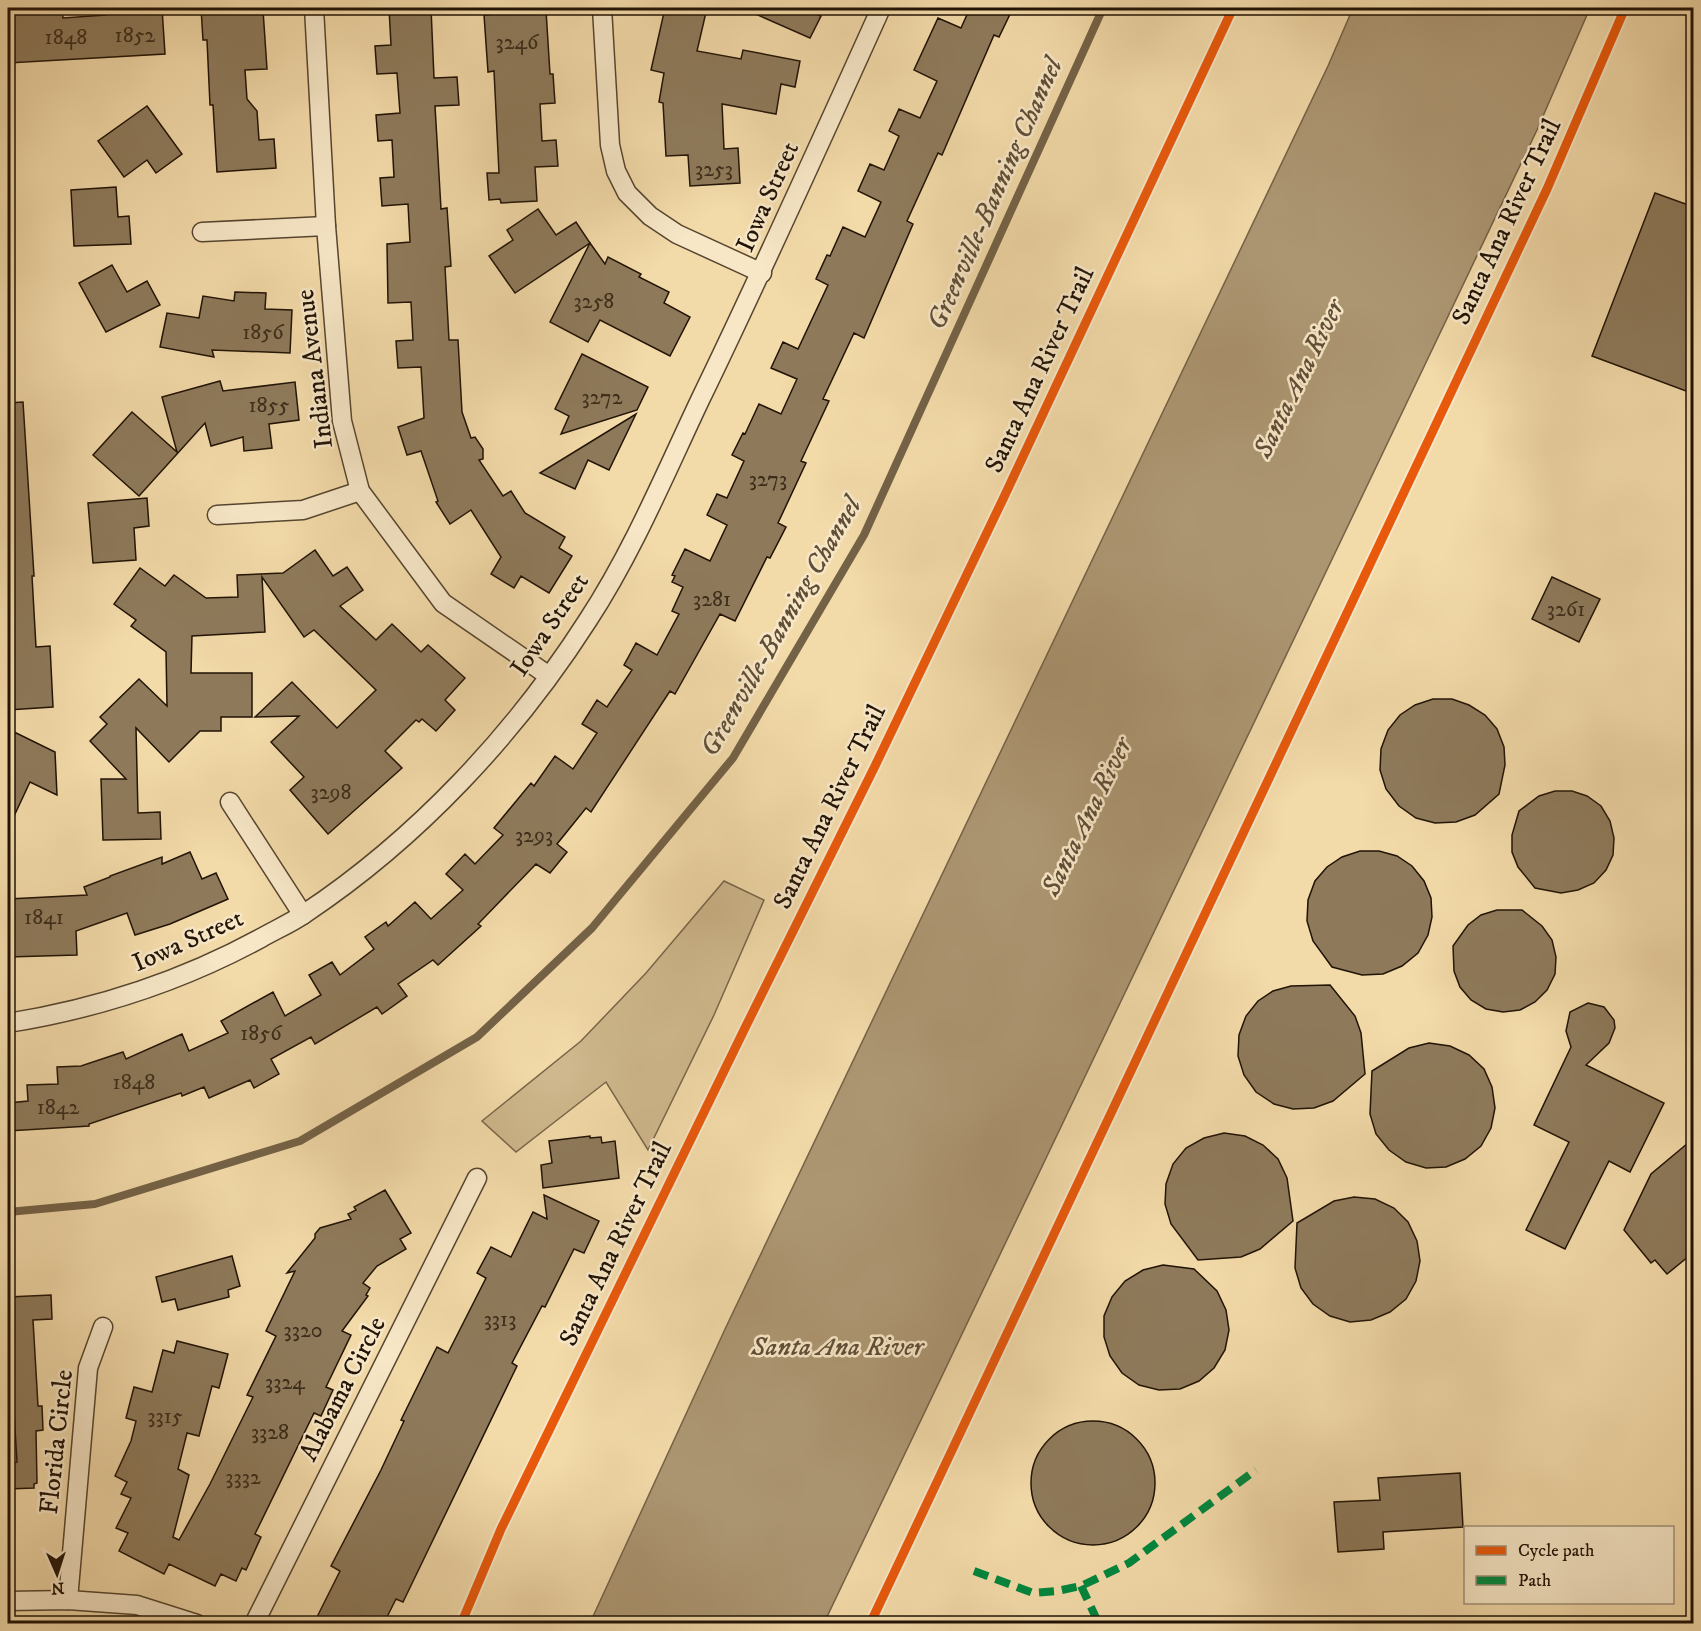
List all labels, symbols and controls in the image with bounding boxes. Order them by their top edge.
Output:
house number: 1852 [115,22,156,49]
house number: 1848 [45,24,87,51]
house number: 3246 [495,29,540,56]
water label: Greenville-Banning Channel [920,50,1071,335]
street label: Santa Ana River Trail [1445,114,1569,330]
street label: Iowa Street [729,137,807,257]
house number: 3253 [695,156,733,183]
street label: Santa Ana River Trail [978,262,1102,478]
street label: Indiana Avenue [289,288,341,450]
house number: 3258 [574,288,614,315]
water label: Santa Ana River [1246,292,1353,465]
house number: 1856 [242,319,285,346]
house number: 3272 [582,384,623,411]
house number: 1855 [249,392,290,419]
house number: 3273 [749,466,787,493]
water label: Greenville-Banning Channel [693,489,871,763]
street label: Iowa Street [503,567,597,683]
house number: 3281 [693,586,731,613]
house number: 3261 [1547,596,1585,623]
street label: Santa Ana River Trail [766,699,894,915]
water label: Santa Ana River [1034,730,1141,903]
house number: 3298 [310,779,352,806]
house number: 3293 [515,822,553,849]
street label: Iowa Street [128,902,248,980]
house number: 1841 [24,904,64,931]
house number: 1856 [240,1020,283,1047]
house number: 1848 [113,1069,155,1096]
house number: 1842 [37,1094,79,1121]
street label: Santa Ana River Trail [552,1136,680,1352]
house number: 3313 [484,1306,516,1333]
street label: Alabama Circle [292,1311,394,1467]
house number: 3320 [283,1317,323,1344]
water label: Santa Ana River [750,1330,925,1364]
street label: Florida Circle [33,1368,81,1516]
house number: 3324 [265,1369,306,1396]
house number: 3315 [147,1403,183,1430]
house number: 3328 [251,1419,289,1446]
house number: 3332 [225,1464,261,1491]
legend [1464,1526,1674,1604]
text: Cycle path [1518,1540,1595,1562]
north arrow [27,1544,87,1604]
text: Path [1518,1570,1552,1592]
text: N [51,1578,65,1598]

